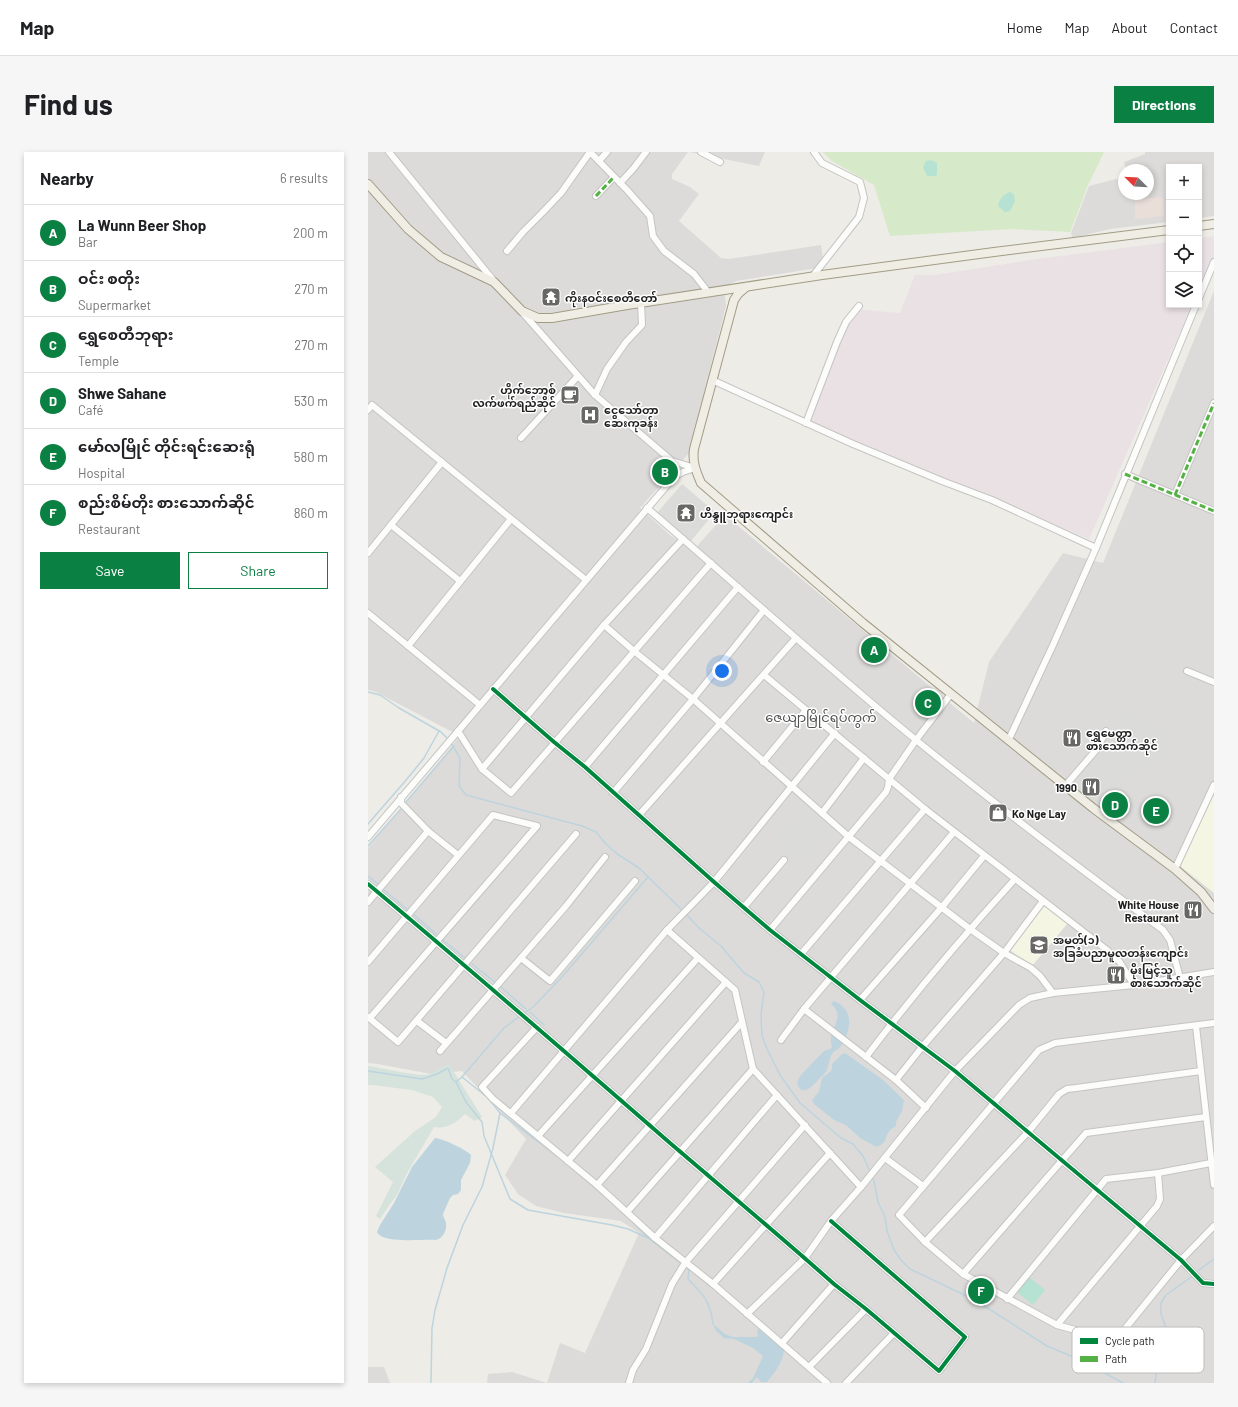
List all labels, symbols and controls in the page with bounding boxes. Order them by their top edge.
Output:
text: Map [20,16,54,39]
text: Home [1007,19,1043,36]
text: Map [1065,19,1089,36]
text: About [1111,19,1148,36]
text: Contact [1170,19,1218,36]
button: Directions [1114,86,1214,123]
text: Find us [24,87,113,121]
north arrow [1118,164,1154,200]
map controls [1166,164,1202,308]
button: + [1166,164,1202,200]
text: Nearby [40,168,94,188]
text: 6 results [280,170,328,186]
button: − [1166,200,1202,236]
text: La Wunn Beer Shop [78,216,206,234]
text: A [49,225,57,241]
text: 200 m [293,225,328,241]
text: Bar [78,234,97,250]
button: locate [1166,236,1202,272]
text: ဝင်း စတိုး [78,269,140,287]
button: layers [1166,272,1202,308]
text: B [49,281,57,297]
text: 270 m [294,281,328,297]
temple icon: ကိုးနဝင်းစေတီတော် [540,286,562,308]
place label: ကိုးနဝင်းစေတီတော် [565,291,657,308]
text: Supermarket [78,297,151,313]
text: ရွှေစေတီဘုရား [78,325,174,343]
text: C [49,337,57,353]
text: 270 m [294,337,328,353]
text: Temple [78,353,119,369]
place label: ဟိုက်ဘော့စ် လက်ဖက်ရည်ဆိုင် [473,383,556,413]
text: Shwe Sahane [78,384,166,402]
cafe icon: ဟိုက်ဘော့စ် လက်ဖက်ရည်ဆိုင် [559,384,581,406]
text: D [49,393,57,409]
text: 530 m [294,393,328,409]
text: Café [78,402,103,418]
place label: ငွေသော်တာ ဆေးကုခန်း [604,403,659,433]
hospital icon: ငွေသော်တာ ဆေးကုခန်း [579,404,601,426]
text: မော်လမြိုင် တိုင်းရင်းဆေးရုံ [78,437,255,455]
text: E [49,449,57,465]
text: 580 m [294,449,328,465]
pin: B [652,457,678,487]
text: Hospital [78,465,125,481]
text: စည်းစိမ်တိုး စားသောက်ဆိုင် [78,493,255,511]
temple icon: ဟိန္ဒူဘုရားကျောင်း [675,502,697,524]
text: F [49,505,57,521]
text: 860 m [294,505,328,521]
place label: ဟိန္ဒူဘုရားကျောင်း [700,507,793,524]
text: Restaurant [78,521,140,537]
button: Save [40,552,180,589]
button: Share [188,552,328,589]
pin: A [861,635,887,665]
your location [712,661,732,681]
pin: C [915,688,941,718]
district label: ဇေယျာမြိုင်ရပ်ကွက် [765,709,877,728]
place label: ရွှေမေတ္တာ စားသောက်ဆိုင် [1086,726,1158,756]
restaurant icon: ရွှေမေတ္တာ စားသောက်ဆိုင် [1061,727,1083,749]
restaurant icon: 1990 [1080,776,1102,798]
place label: 1990 [1055,781,1077,794]
pin: D [1102,790,1128,820]
pin: E [1143,796,1169,826]
shop icon: Ko Nge Lay [987,802,1009,824]
place label: Ko Nge Lay [1012,807,1066,820]
place label: White House Restaurant [1118,898,1179,924]
restaurant icon: White House Restaurant [1182,899,1204,921]
place label: အမှတ်(၁) အခြခံပညာမူလတန်းကျောင်း [1053,933,1188,963]
school or university icon: အမှတ်(၁) အခြခံပညာမူလတန်းကျောင်း [1028,934,1050,956]
place label: မိုးမြင့်သူ စားသောက်ဆိုင် [1130,963,1202,993]
restaurant icon: မိုးမြင့်သူ စားသောက်ဆိုင် [1105,964,1127,986]
pin: F [968,1276,994,1306]
legend [1072,1327,1204,1373]
text: Cycle path [1105,1334,1155,1347]
text: Path [1105,1352,1127,1365]

